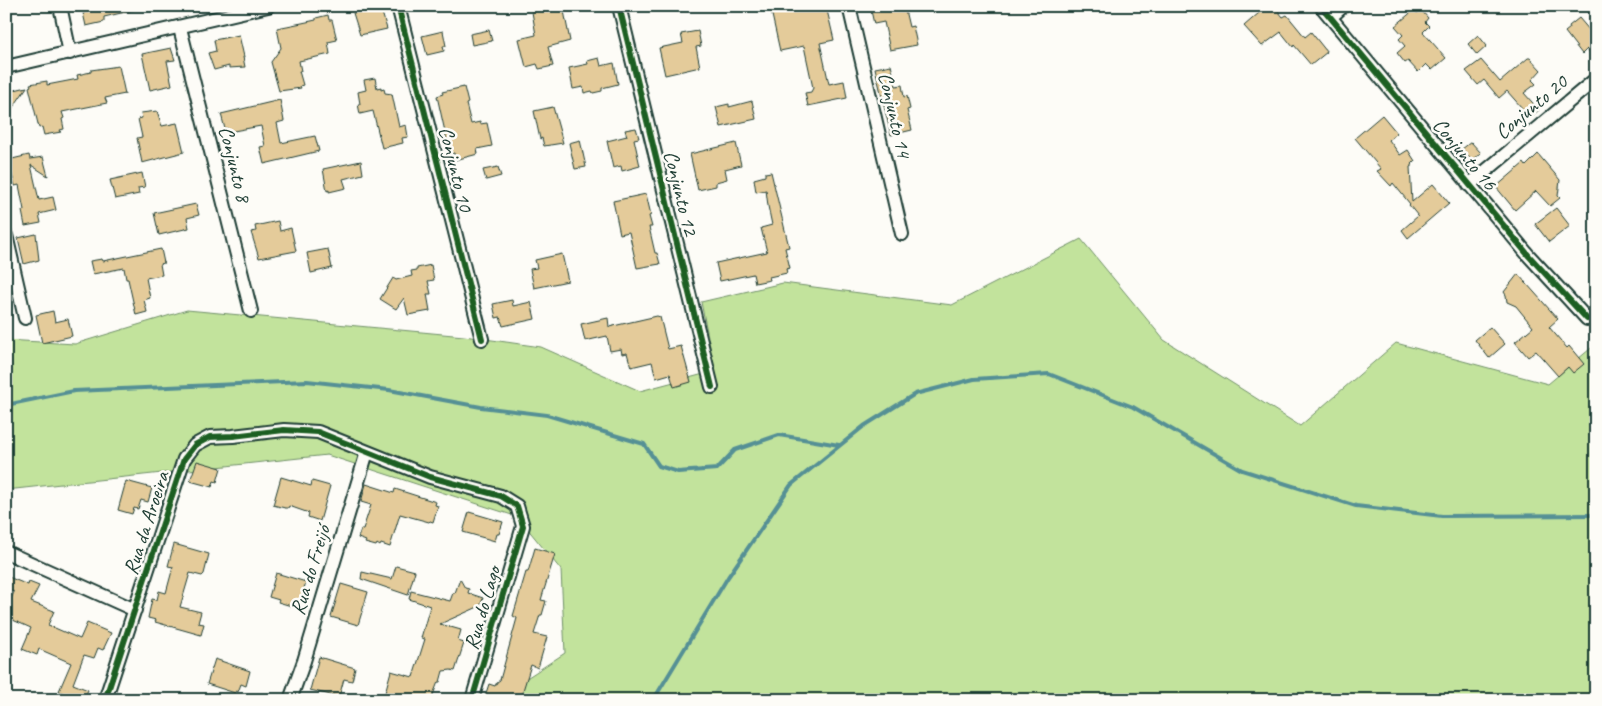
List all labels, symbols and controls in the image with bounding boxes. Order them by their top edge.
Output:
street label: Conjunto 20 [1489,68,1574,145]
street label: Conjunto 14 [873,70,918,163]
street label: Conjunto 16 [1427,112,1503,196]
street label: Conjunto 8 [213,123,258,207]
street label: Conjunto 10 [433,124,479,216]
street label: Conjunto 12 [658,148,704,240]
street label: Rua da Aroeira [117,466,175,578]
street label: Rua do Freijó [284,520,337,618]
street label: Rua do Lago [458,561,507,653]

